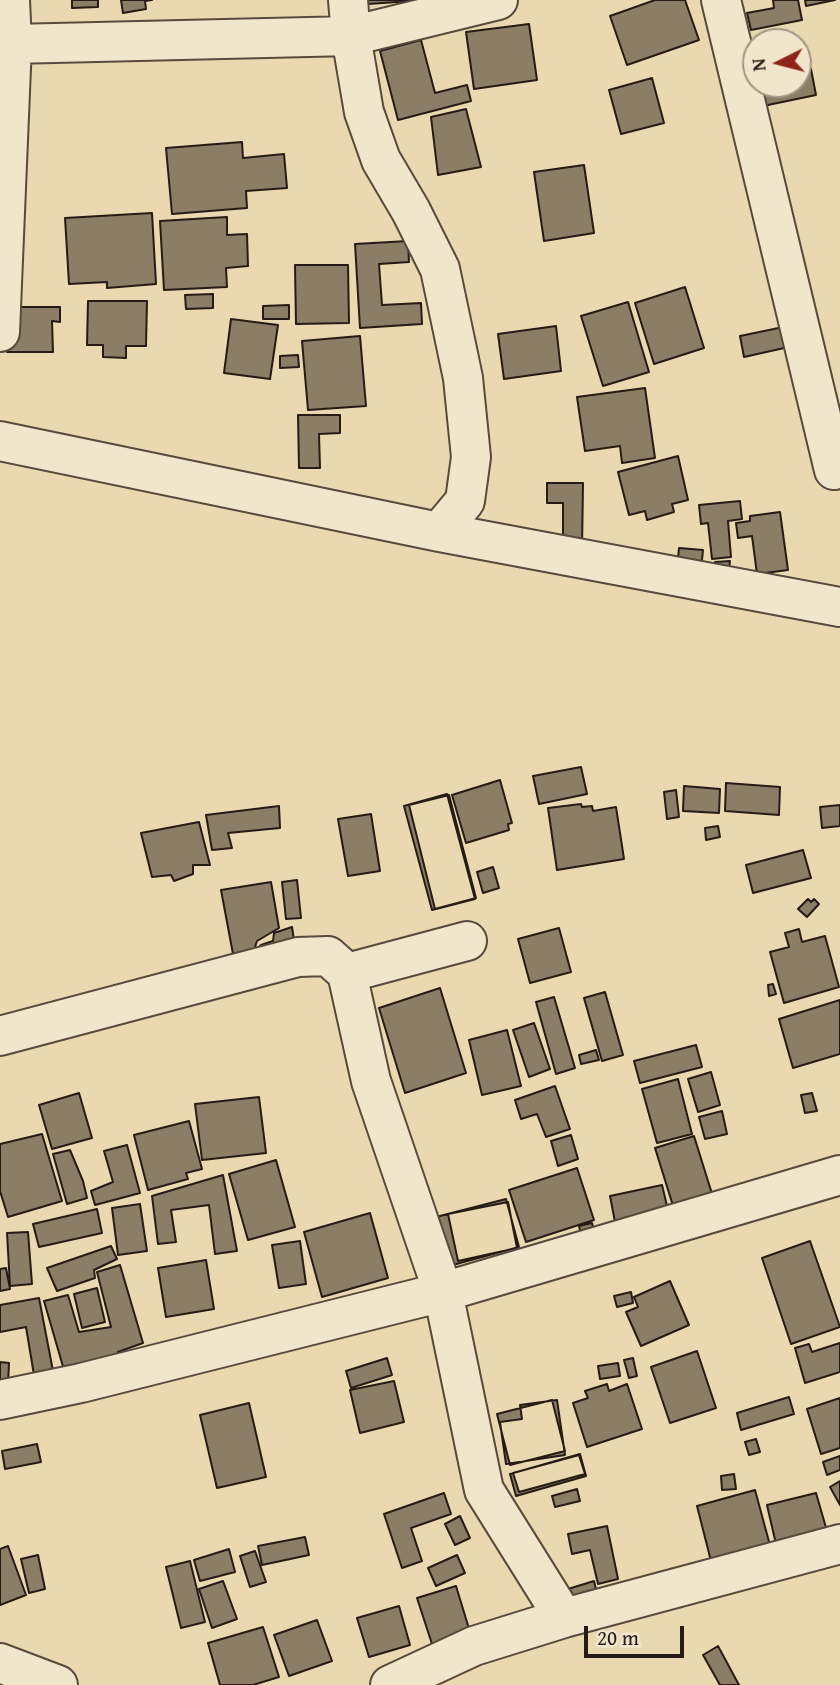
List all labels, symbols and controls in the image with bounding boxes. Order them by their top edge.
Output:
north arrow [742,28,812,98]
text: N [744,57,773,73]
scale bar [588,1612,688,1656]
text: 20 m [597,1622,639,1653]

